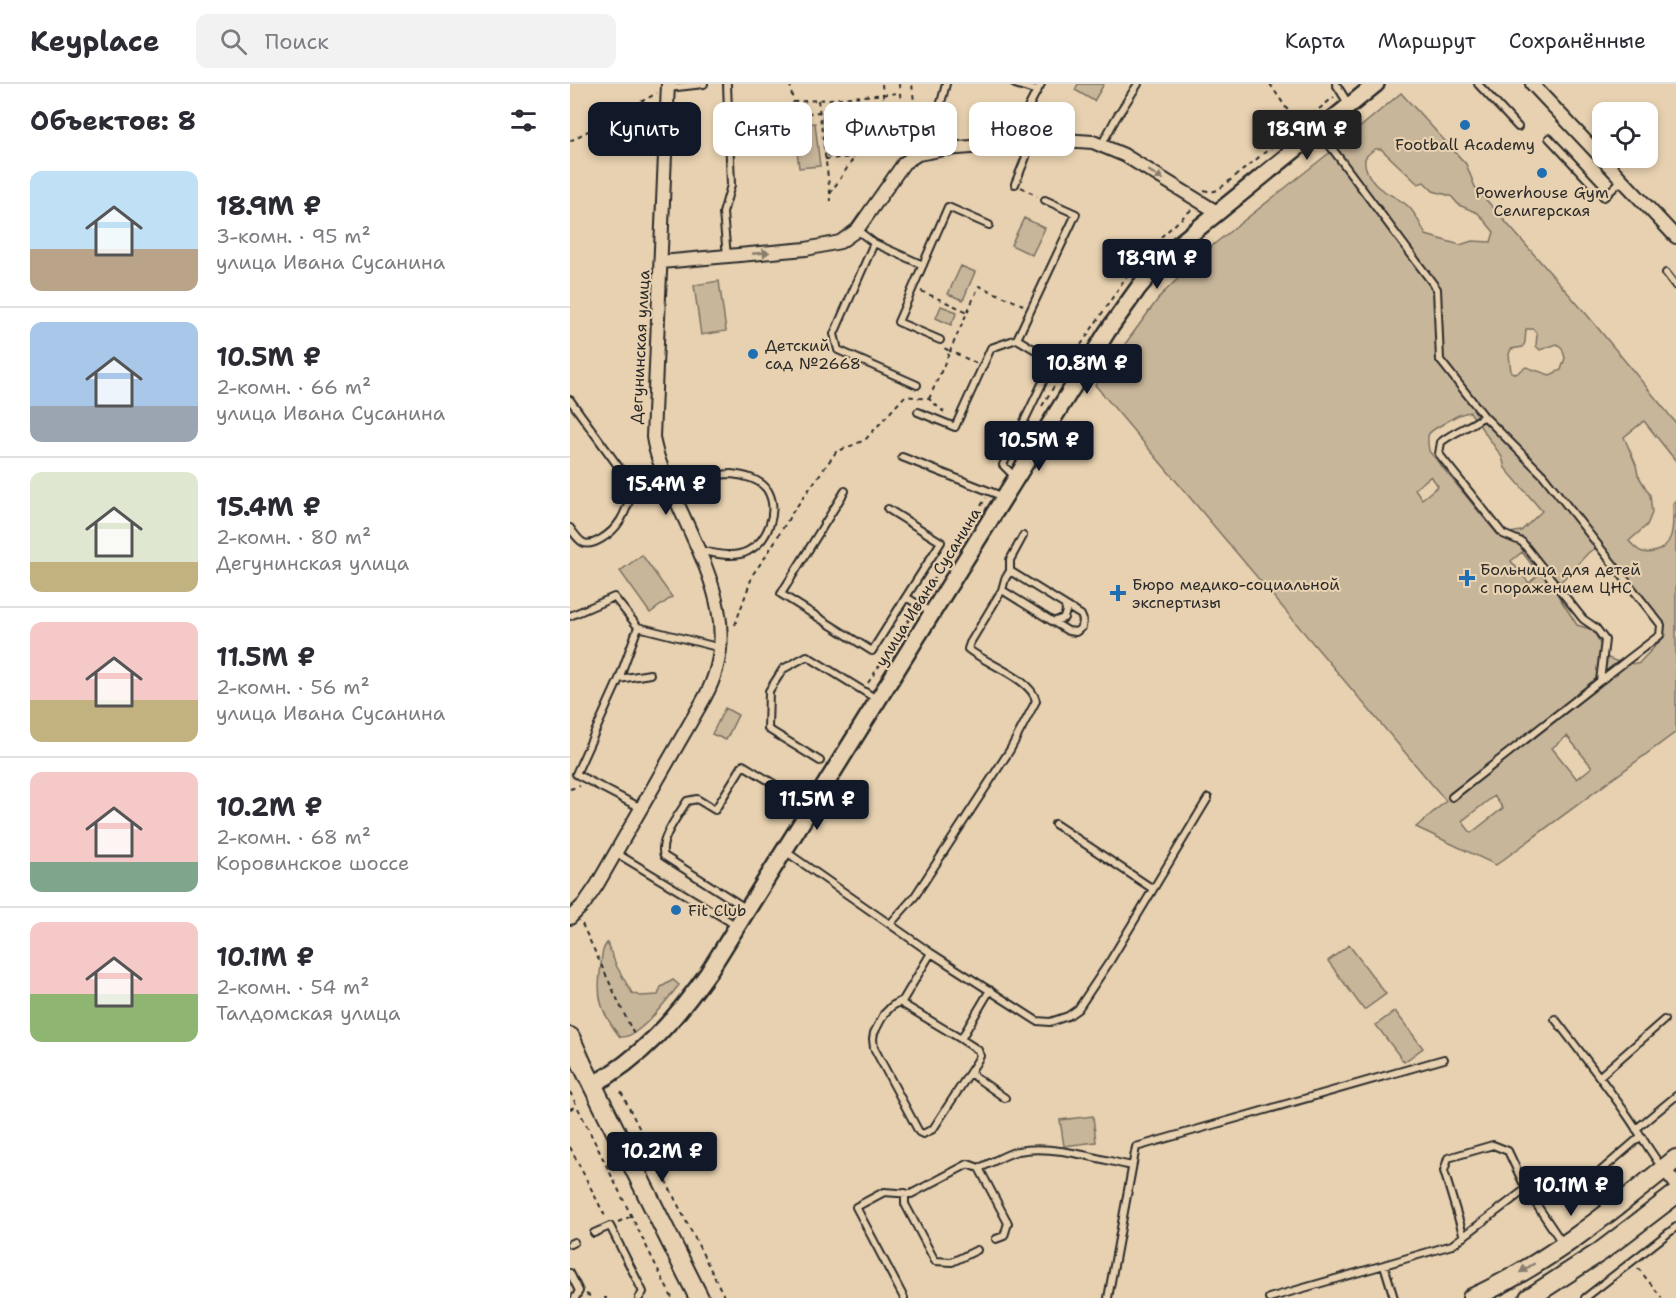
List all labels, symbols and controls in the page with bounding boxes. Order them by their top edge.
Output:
search box [196,14,616,68]
text: Keyplace [30,22,160,60]
icon: search [217,25,250,58]
text: Поиск [265,27,329,56]
text: Карта [1285,27,1345,55]
text: Маршрут [1378,27,1476,55]
text: Сохранённые [1509,27,1646,55]
chip: Купить [588,102,701,156]
chip: Снять [713,102,812,156]
chip: Фильтры [824,102,957,156]
chip: Новое [969,102,1075,156]
map controls [1592,102,1658,168]
button: locate [1592,102,1658,168]
text: Объектов: 8 [30,103,196,138]
icon: filters [507,104,540,137]
pin: 18.9M ₽ [1252,110,1362,161]
text: 18.9M ₽ [1266,116,1348,142]
marker: Football Academy [1458,118,1472,132]
place label: Football Academy [1395,134,1535,155]
marker: Powerhouse Gym Селигерская [1535,166,1549,180]
one-way arrow [1148,169,1164,180]
place label: Powerhouse Gym Селигерская [1475,182,1609,221]
text: 18.9M ₽ [216,188,321,223]
icon: home [78,195,150,267]
text: 3-комн. · 95 m² [216,223,371,249]
pin: 18.9M ₽ [1102,239,1212,290]
text: 18.9M ₽ [1116,245,1198,271]
one-way arrow [751,248,770,258]
text: улица Ивана Сусанина [216,249,445,275]
street label: Дегунинская улица [625,269,655,425]
place label: Детский сад №2668 [765,335,861,374]
text: 10.5M ₽ [216,339,321,374]
pin: 10.8M ₽ [1032,344,1142,395]
icon: home [78,346,150,418]
marker: Детский сад №2668 [746,347,760,361]
text: 10.8M ₽ [1046,350,1128,376]
text: 2-комн. · 66 m² [216,374,371,400]
text: улица Ивана Сусанина [216,400,445,426]
pin: 10.5M ₽ [984,421,1094,472]
text: 10.5M ₽ [999,427,1079,453]
pin: 15.4M ₽ [611,465,721,516]
text: 15.4M ₽ [626,471,706,497]
text: 15.4M ₽ [216,489,321,524]
icon: home [78,496,150,568]
street label: улица Ивана Сусанина [871,504,986,670]
text: 2-комн. · 80 m² [216,524,371,550]
text: Дегунинская улица [216,550,409,576]
place label: Больница для детей с поражением ЦНС [1480,559,1641,598]
marker: Больница для детей с поражением ЦНС [1458,569,1476,587]
place label: Бюро медико-социальной экспертизы [1132,574,1340,613]
marker: Бюро медико-социальной экспертизы [1109,584,1127,602]
text: 11.5M ₽ [216,639,315,674]
icon: home [78,646,150,718]
text: 2-комн. · 56 m² [216,674,370,700]
text: улица Ивана Сусанина [216,700,445,726]
pin: 11.5M ₽ [762,780,872,831]
text: 11.5M ₽ [779,786,855,812]
text: 10.2M ₽ [216,789,323,824]
icon: home [78,796,150,868]
text: 2-комн. · 68 m² [216,824,371,850]
text: Коровинское шоссе [216,850,409,876]
place label: Fit Club [688,900,747,921]
marker: Fit Club [669,903,683,917]
text: 10.1M ₽ [216,939,314,974]
icon: home [78,946,150,1018]
text: 2-комн. · 54 m² [216,974,370,1000]
text: Талдомская улица [216,1000,400,1026]
pin: 10.2M ₽ [607,1132,717,1183]
text: 10.2M ₽ [621,1138,703,1164]
pin: 10.1M ₽ [1516,1166,1626,1217]
text: 10.1M ₽ [1533,1172,1609,1198]
one-way arrow [1519,1263,1535,1274]

